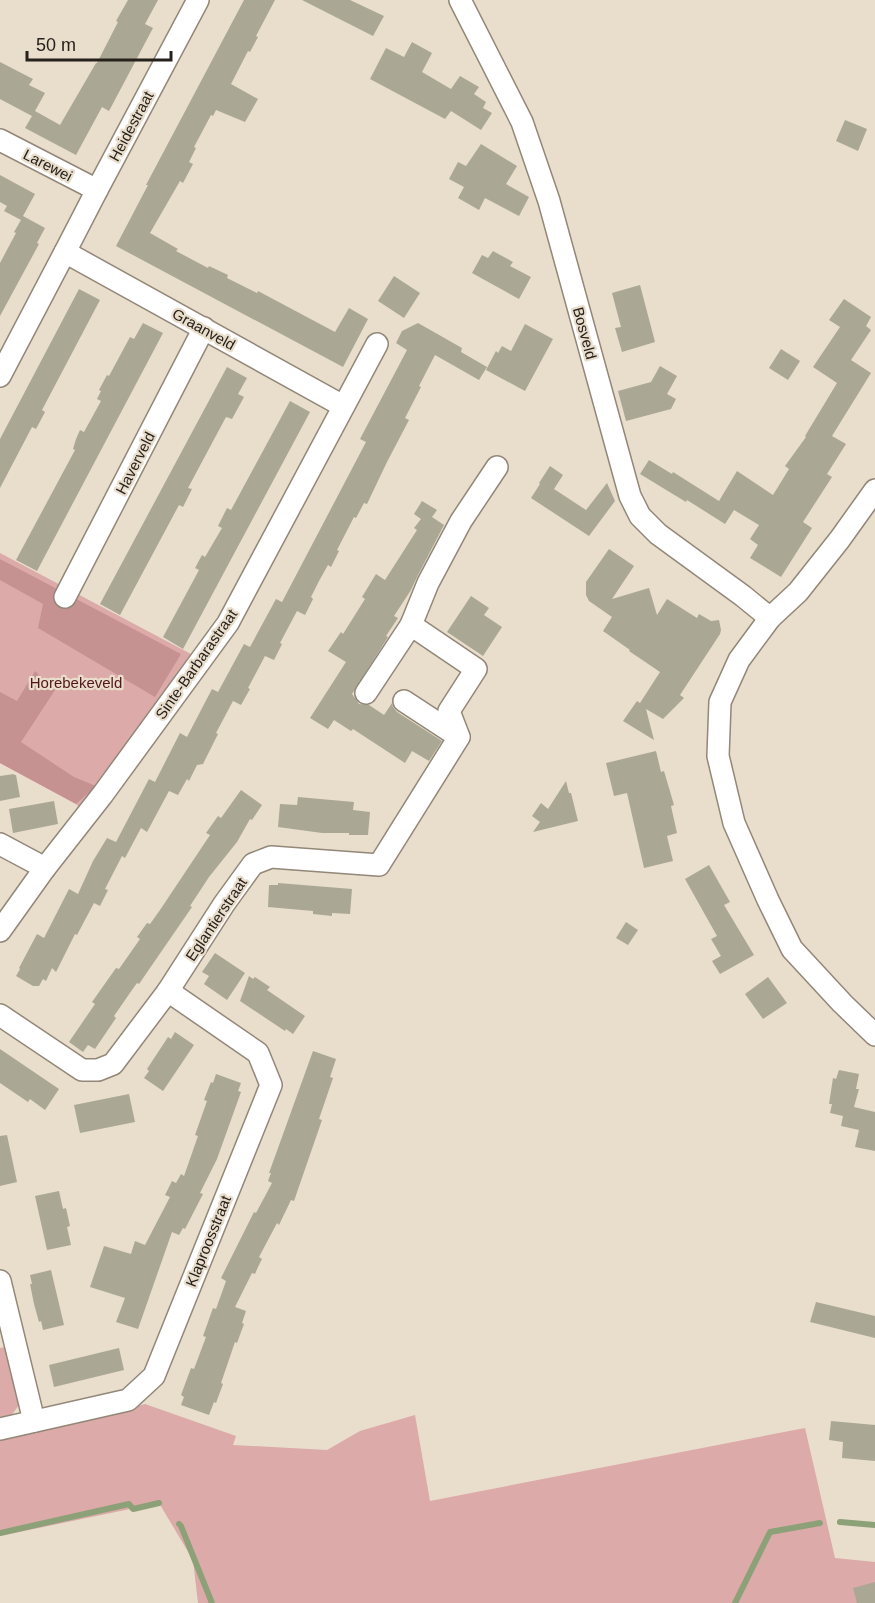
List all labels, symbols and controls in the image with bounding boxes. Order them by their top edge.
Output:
scale bar [27,24,171,62]
text: 50 m [36,35,76,55]
street label: Heidestraat [105,87,157,164]
street label: Larewei [21,146,75,184]
street label: Graanveld [170,305,238,353]
street label: Bosveld [570,305,600,361]
street label: Haverveld [112,429,158,497]
street label: Sinte-Barbarastraat [152,605,241,722]
park label: Horebekeveld [30,674,122,691]
street label: Eglantierstraat [182,873,251,964]
street label: Klaproosstraat [182,1192,234,1289]

